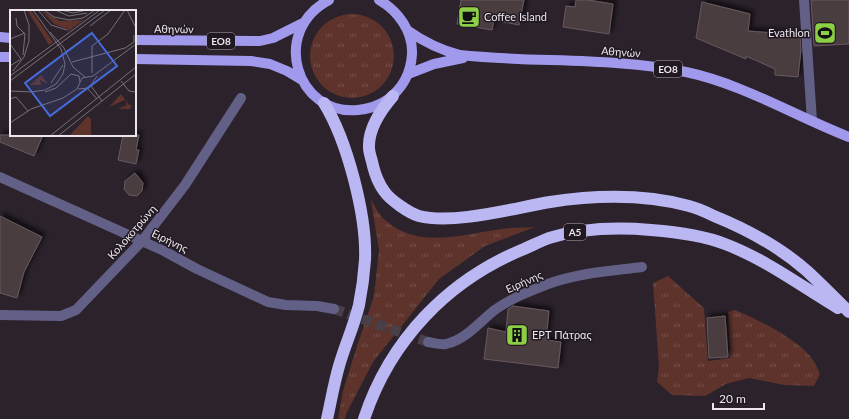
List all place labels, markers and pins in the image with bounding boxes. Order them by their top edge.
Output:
cafe icon: Coffee Island [456,4,482,30]
place label: Coffee Island [484,10,547,23]
sports icon: Evathlon [812,20,838,46]
place label: Evathlon [768,26,810,39]
building icon: ΕΡΤ Πάτρας [504,322,530,348]
place label: ΕΡΤ Πάτρας [532,328,592,341]

